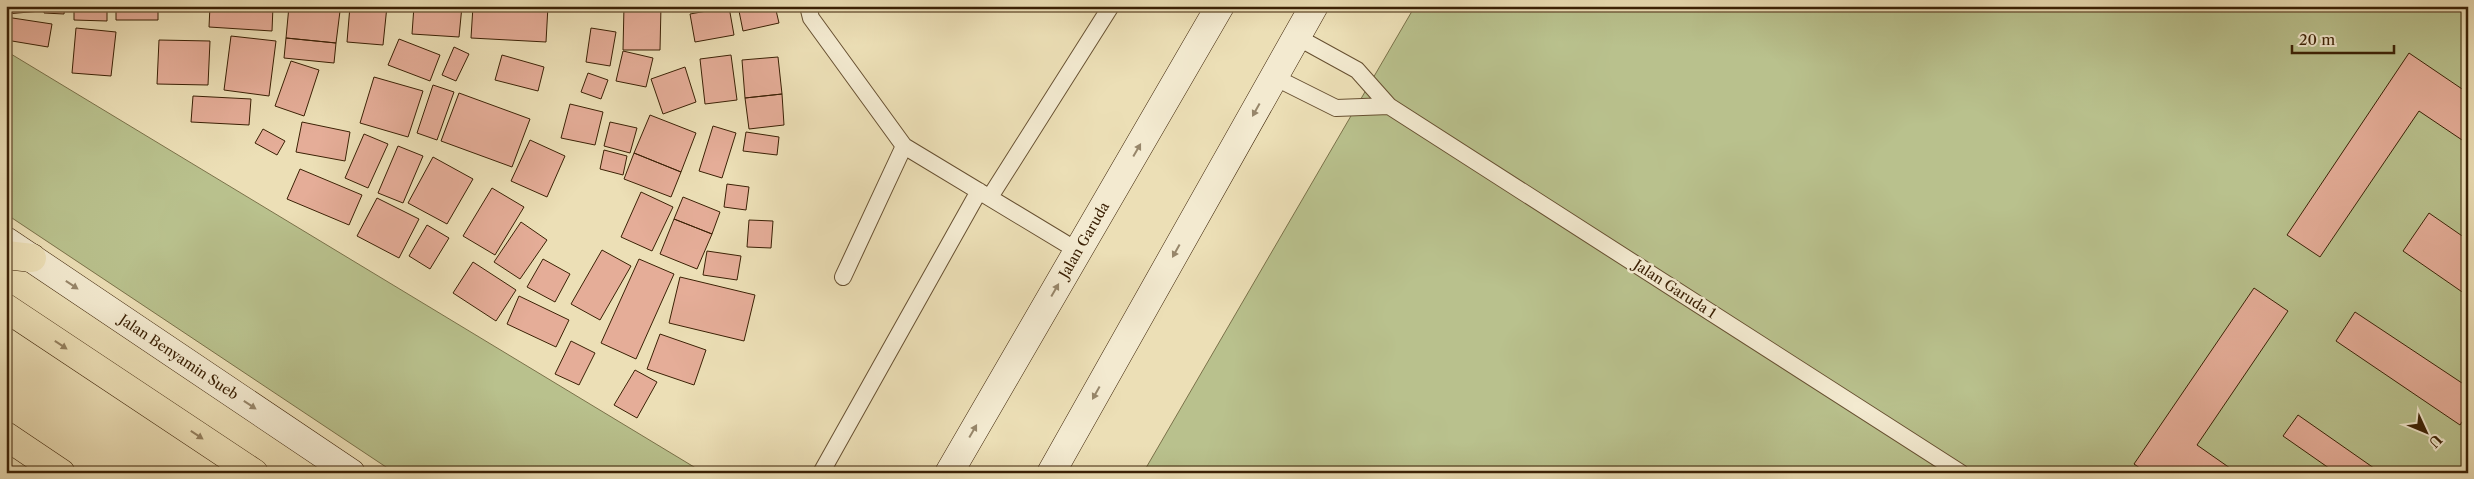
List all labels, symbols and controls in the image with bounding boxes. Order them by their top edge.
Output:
scale bar [2292,22,2394,54]
text: 20 m [2299,30,2335,49]
one-way arrow [1252,102,1260,117]
one-way arrow [1132,143,1141,156]
street label: Jalan Garuda [1054,198,1113,283]
one-way arrow [1172,244,1180,259]
street label: Jalan Garuda 1 [1629,255,1720,322]
one-way arrow [65,280,79,290]
one-way arrow [1051,283,1059,298]
street label: Jalan Benyamin Sueb [114,309,242,404]
one-way arrow [55,340,68,349]
one-way arrow [1092,385,1100,400]
one-way arrow [244,400,257,410]
north arrow [2402,406,2452,456]
one-way arrow [969,424,978,437]
one-way arrow [190,430,203,439]
text: U [2424,431,2446,452]

